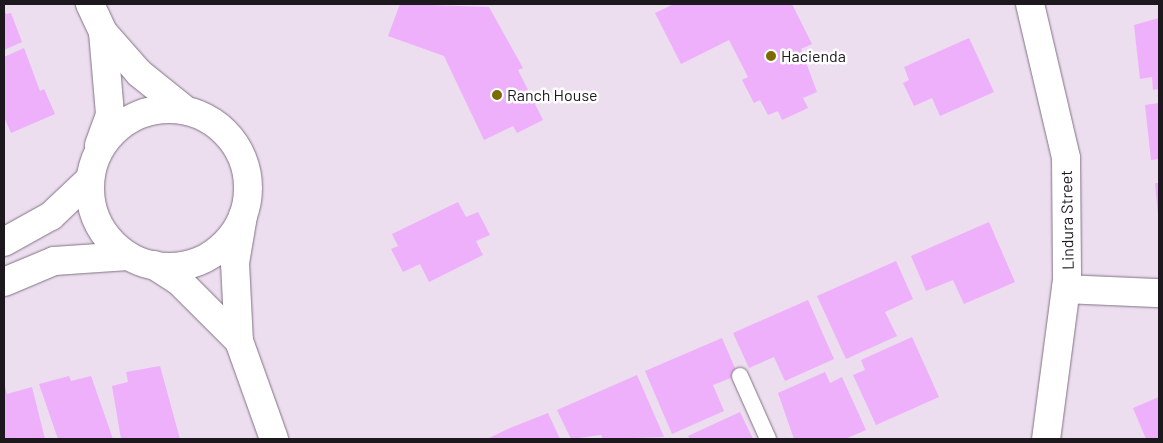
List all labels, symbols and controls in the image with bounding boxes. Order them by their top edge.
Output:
place label: Hacienda [781,46,846,66]
marker: Hacienda [765,50,777,62]
place label: Ranch House [507,85,598,105]
marker: Ranch House [491,89,503,101]
street label: Lindura Street [1057,170,1077,270]

